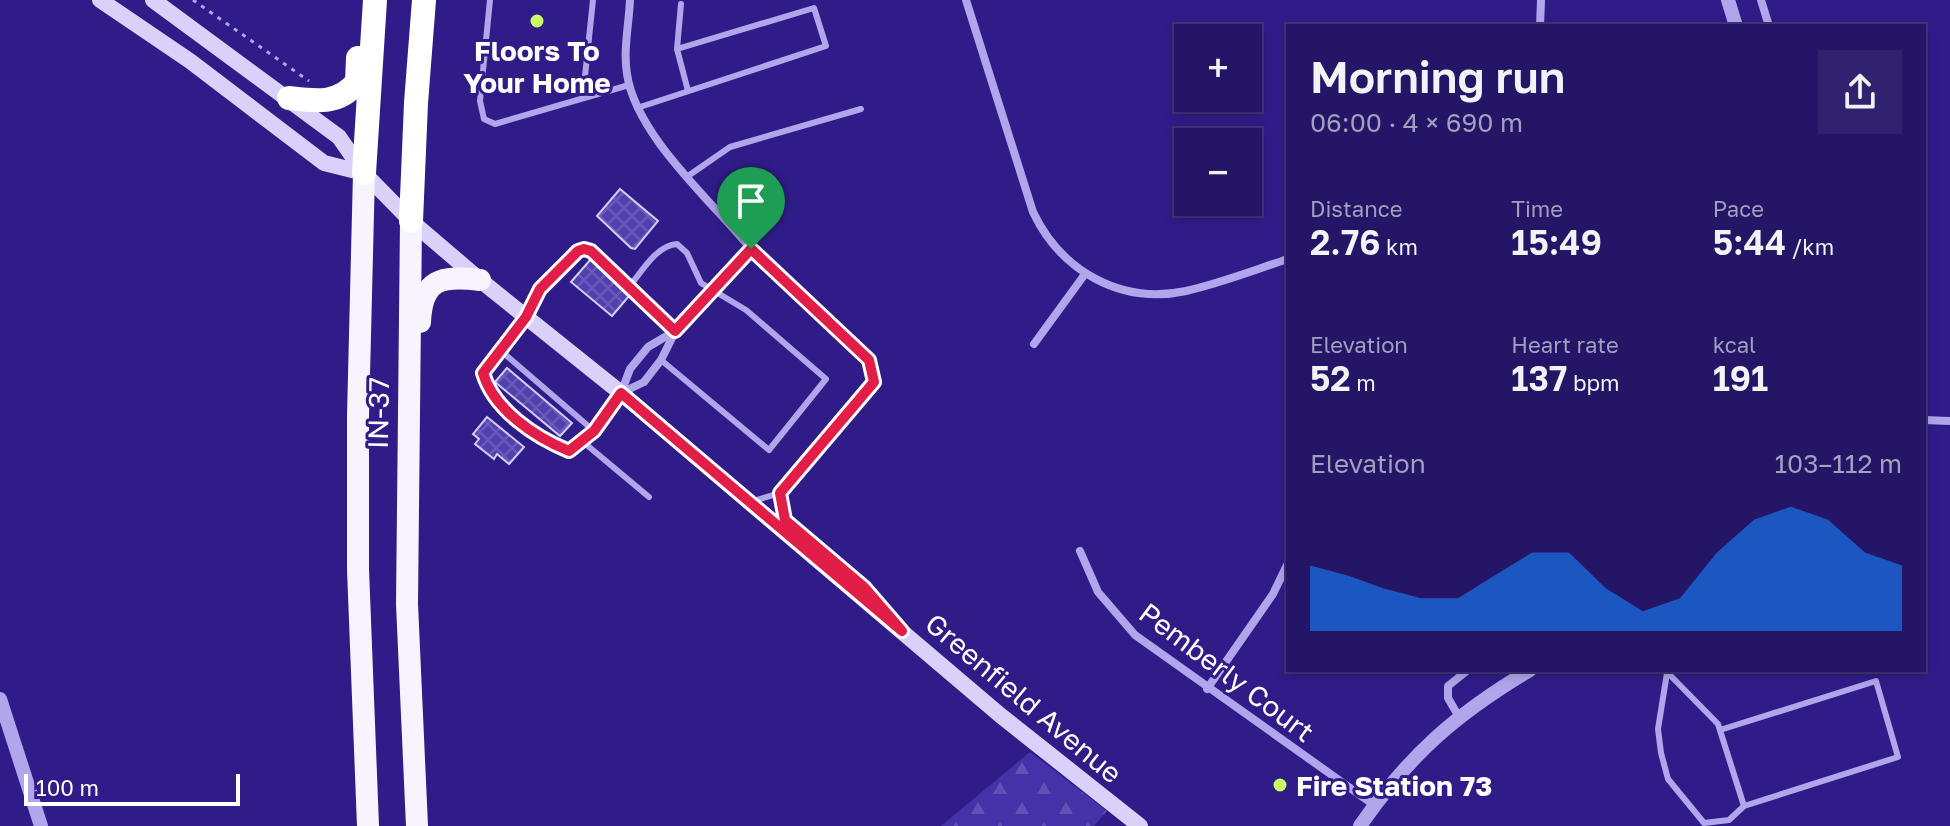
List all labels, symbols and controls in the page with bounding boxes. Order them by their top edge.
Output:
marker: Floors To Your Home [528,12,546,30]
map controls [1174,24,1262,216]
button: + [1174,24,1262,112]
place label: Floors To Your Home [463,34,611,99]
text: Morning run [1310,50,1565,103]
button: share [1818,50,1902,134]
text: 06:00 · 4 × 690 m [1310,107,1523,138]
button: − [1174,128,1262,216]
pin [717,167,785,249]
icon: arrive [729,179,773,223]
text: Distance [1310,195,1402,222]
text: Time [1511,195,1563,222]
text: Pace [1713,195,1764,222]
text: 2.76 [1310,222,1380,262]
text: 15:49 [1511,222,1602,262]
text: 5:44 [1713,222,1786,262]
text: km [1380,233,1418,260]
text: /km [1786,233,1834,260]
text: Elevation [1310,331,1408,358]
text: Heart rate [1511,331,1619,358]
text: kcal [1713,331,1756,358]
text: 52 [1310,358,1351,398]
text: 137 [1511,358,1567,398]
text: 191 [1713,358,1768,398]
text: m [1351,369,1376,396]
text: bpm [1567,369,1619,396]
street label: IN-37 [361,377,395,449]
text: Elevation [1310,448,1426,479]
text: 103–112 m [1774,448,1902,479]
street label: Pemberly Court [1133,596,1321,748]
street label: Greenfield Avenue [919,606,1129,790]
place label: Fire Station 73 [1296,769,1492,802]
scale bar [24,770,240,806]
text: 100 m [36,774,99,801]
marker: Fire Station 73 [1271,776,1289,794]

